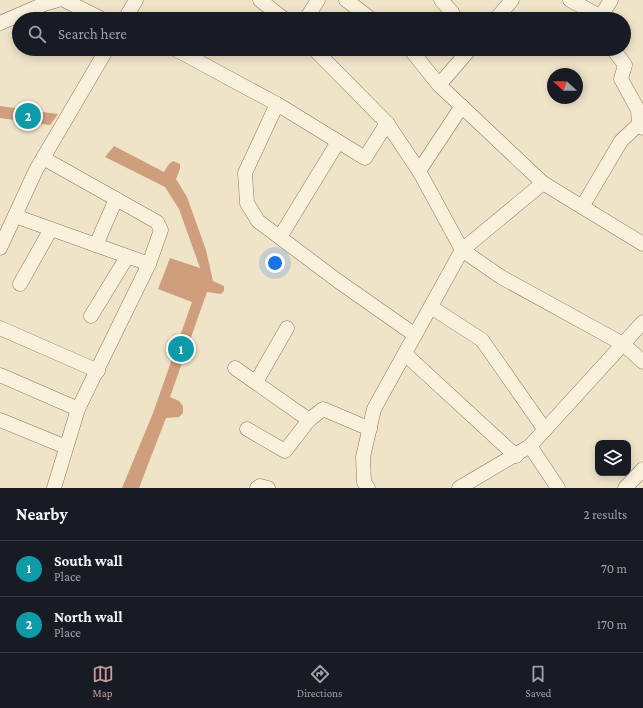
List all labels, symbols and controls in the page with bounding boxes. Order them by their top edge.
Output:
search box [12,12,631,56]
icon: search [26,23,48,45]
text: Search here [58,26,127,42]
north arrow [547,68,583,104]
pin: 2 [15,101,41,131]
your location [265,253,285,273]
pin: 1 [168,334,194,364]
map controls [595,440,631,476]
button: layers [595,440,631,476]
text: Nearby [16,505,68,524]
text: 2 results [584,507,627,522]
text: South wall [54,553,123,569]
text: 1 [27,561,31,576]
text: 70 m [601,561,627,576]
text: Place [54,569,81,584]
text: North wall [54,609,123,625]
text: 2 [26,617,32,632]
text: 170 m [597,617,627,632]
text: Place [54,625,81,640]
tab: Map [92,663,114,699]
tab: Directions [297,663,342,699]
tab: Saved [526,663,551,699]

